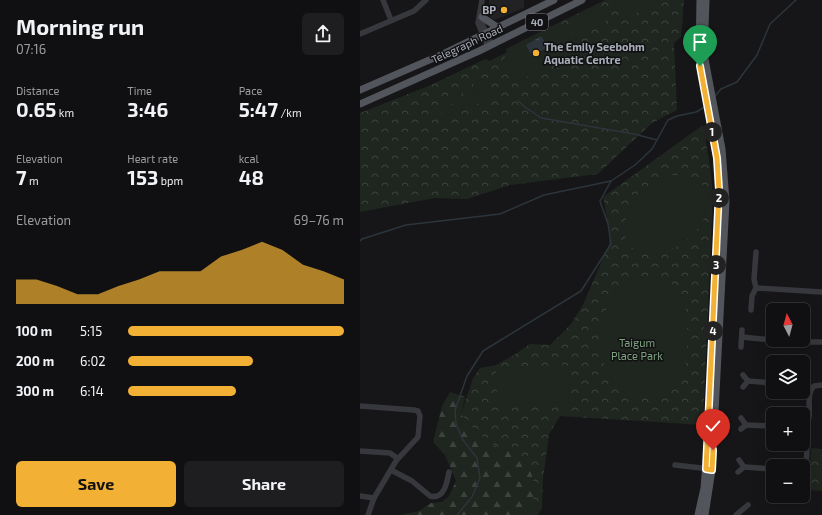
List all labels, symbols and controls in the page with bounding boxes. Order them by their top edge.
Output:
place label: BP [482,3,496,16]
marker: BP [499,5,509,15]
text: Morning run [16,13,144,39]
button: share [302,13,344,55]
road number: 40 [526,14,548,30]
street label: Telegraph Road [429,21,505,66]
pin [683,25,717,66]
icon: arrive [689,31,711,53]
place label: The Emily Seebohm Aquatic Centre [544,40,645,66]
text: 07:16 [16,41,46,57]
marker: The Emily Seebohm Aquatic Centre [531,48,541,58]
text: Distance [16,84,59,97]
text: Time [127,84,152,97]
text: Pace [239,84,262,97]
text: 0.65 [16,97,56,121]
text: 3:46 [127,97,168,121]
text: 5:47 [239,97,278,121]
text: km [56,106,74,119]
text: /km [278,106,302,119]
pin: 1 [702,122,722,142]
text: 1 [710,125,714,138]
text: Elevation [16,152,63,165]
text: Heart rate [127,152,178,165]
text: kcal [239,152,259,165]
text: 7 [16,165,27,189]
text: 153 [127,165,158,189]
text: 48 [239,165,264,189]
text: m [27,174,39,187]
text: bpm [158,174,183,187]
pin: 2 [709,188,729,208]
text: 2 [716,191,722,204]
text: Elevation [16,212,71,228]
text: 69–76 m [294,212,344,228]
pin: 3 [706,255,726,275]
text: 3 [713,258,719,271]
north arrow [766,303,810,347]
map controls [766,303,810,503]
pin: 4 [703,321,723,341]
text: 100 m [16,323,52,339]
text: 5:15 [80,323,102,339]
text: 4 [709,324,717,337]
park label: Taigum Place Park [611,336,663,362]
text: 200 m [16,353,54,369]
text: 6:02 [80,353,106,369]
button: layers [766,355,810,399]
text: 300 m [16,383,54,399]
text: 6:14 [80,383,104,399]
button: + [766,407,810,451]
pin [696,409,730,450]
icon: check [702,415,724,437]
button: − [766,459,810,503]
button: Save [16,461,176,507]
button: Share [184,461,344,507]

